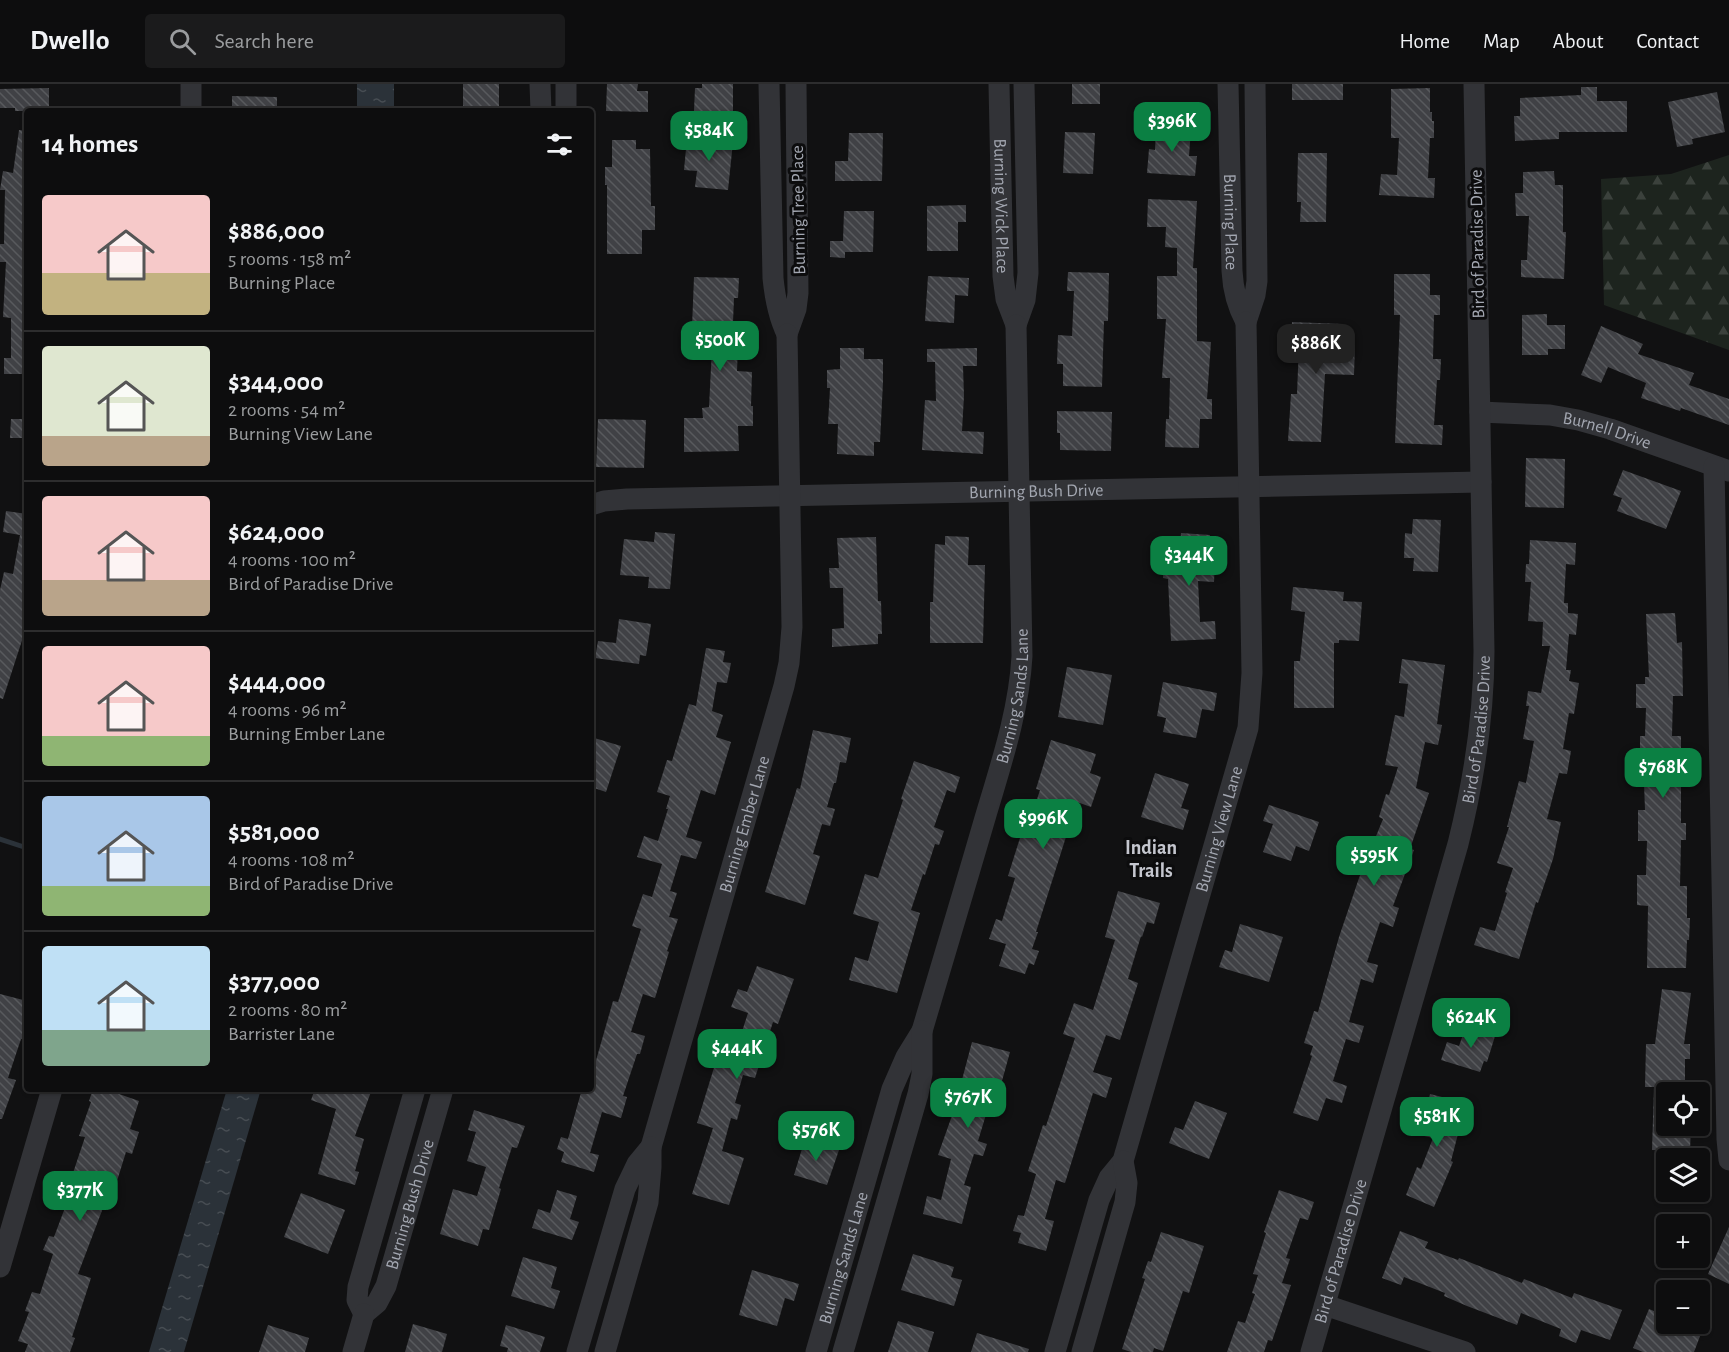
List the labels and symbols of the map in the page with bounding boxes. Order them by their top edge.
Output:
pin: $396K [1130,102,1214,153]
pin: $584K [667,111,751,162]
street label: Burning Wick Place [990,138,1011,274]
street label: Burning Tree Place [789,145,809,275]
street label: Bird of Paradise Drive [1468,169,1488,319]
street label: Burning Place [1220,174,1240,270]
pin: $500K [678,321,762,372]
pin: $886K [1274,324,1358,375]
street label: Burnell Drive [1561,409,1653,453]
street label: Burning Bush Drive [969,482,1104,502]
pin: $344K [1147,536,1231,587]
street label: Burning Sands Lane [994,628,1032,766]
street label: Bird of Paradise Drive [1459,655,1494,805]
pin: $768K [1621,748,1705,799]
street label: Burning Ember Lane [717,754,773,895]
street label: Burning View Lane [1193,764,1247,894]
pin: $996K [1001,799,1085,850]
pin: $595K [1332,836,1416,887]
district label: Indian Trails [1125,838,1177,881]
pin: $624K [1429,998,1513,1049]
pin: $444K [695,1029,779,1080]
pin: $767K [926,1078,1010,1129]
pin: $581K [1395,1097,1479,1148]
pin: $576K [774,1111,858,1162]
street label: Burning Bush Drive [383,1137,438,1272]
pin: $377K [38,1171,122,1222]
street label: Bird of Paradise Drive [1312,1177,1371,1326]
street label: Burning Sands Lane [816,1190,872,1326]

